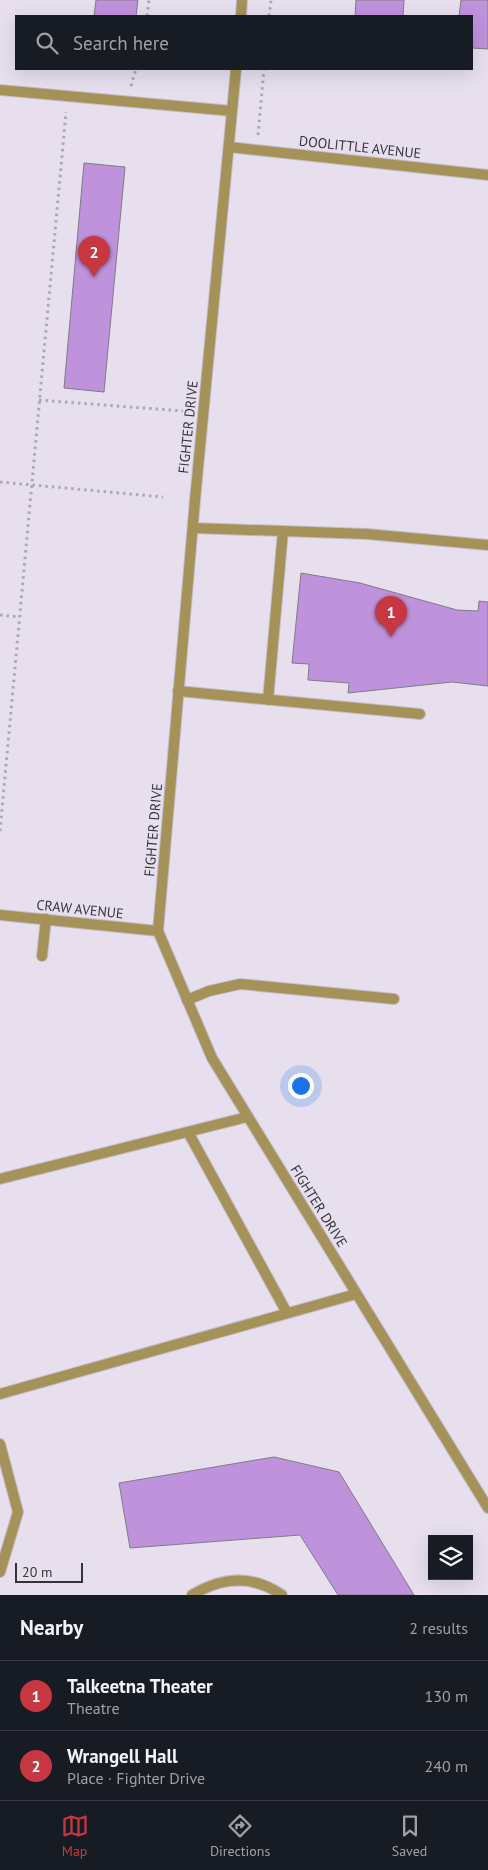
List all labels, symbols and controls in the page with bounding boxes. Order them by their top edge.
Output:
search box [15,15,473,70]
icon: search [33,29,61,57]
text: Search here [73,31,169,55]
street label: DOOLITTLE AVENUE [298,132,422,162]
pin: 2 [78,236,110,277]
street label: FIGHTER DRIVE [174,379,202,475]
pin: 1 [375,596,407,637]
street label: FIGHTER DRIVE [140,783,166,877]
street label: CRAW AVENUE [36,895,124,923]
your location [288,1073,314,1099]
street label: FIGHTER DRIVE [287,1162,351,1250]
map controls [428,1535,473,1580]
button: layers [428,1535,473,1580]
scale bar [15,1560,82,1583]
text: 20 m [22,1563,52,1581]
text: Nearby [20,1614,83,1641]
text: 2 results [409,1618,468,1638]
text: Talkeetna Theater [67,1674,213,1698]
text: 1 [31,1686,41,1706]
text: 130 m [425,1686,468,1706]
text: Theatre [67,1698,120,1718]
text: Wrangell Hall [67,1744,178,1768]
text: 2 [31,1756,41,1776]
text: 240 m [425,1756,468,1776]
text: Place · Fighter Drive [67,1768,205,1788]
tab: Map [61,1812,89,1860]
tab: Directions [210,1812,270,1860]
tab: Saved [392,1812,427,1860]

